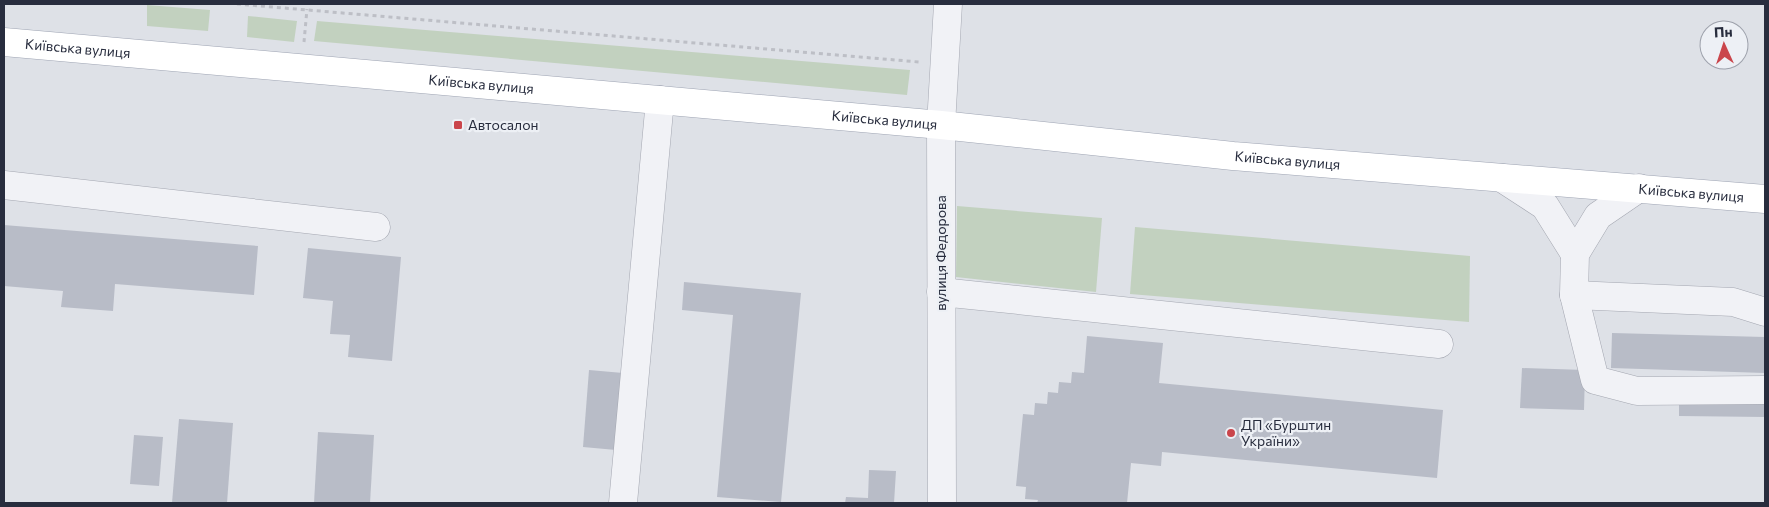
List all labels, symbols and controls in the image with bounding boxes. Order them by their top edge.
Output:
north arrow [1699,20,1749,70]
text: Пн [1714,23,1733,40]
street label: Київська вулиця [24,35,131,61]
street label: Київська вулиця [428,71,535,97]
street label: Київська вулиця [831,106,938,133]
place label: Автосалон [468,116,539,133]
marker: Автосалон [452,119,464,131]
street label: Київська вулиця [1234,147,1341,173]
street label: Київська вулиця [1638,180,1745,205]
street label: вулиця Федорова [932,195,949,311]
place label: ДП «Бурштин України» [1241,416,1331,449]
marker: ДП «Бурштин України» [1225,427,1237,439]

